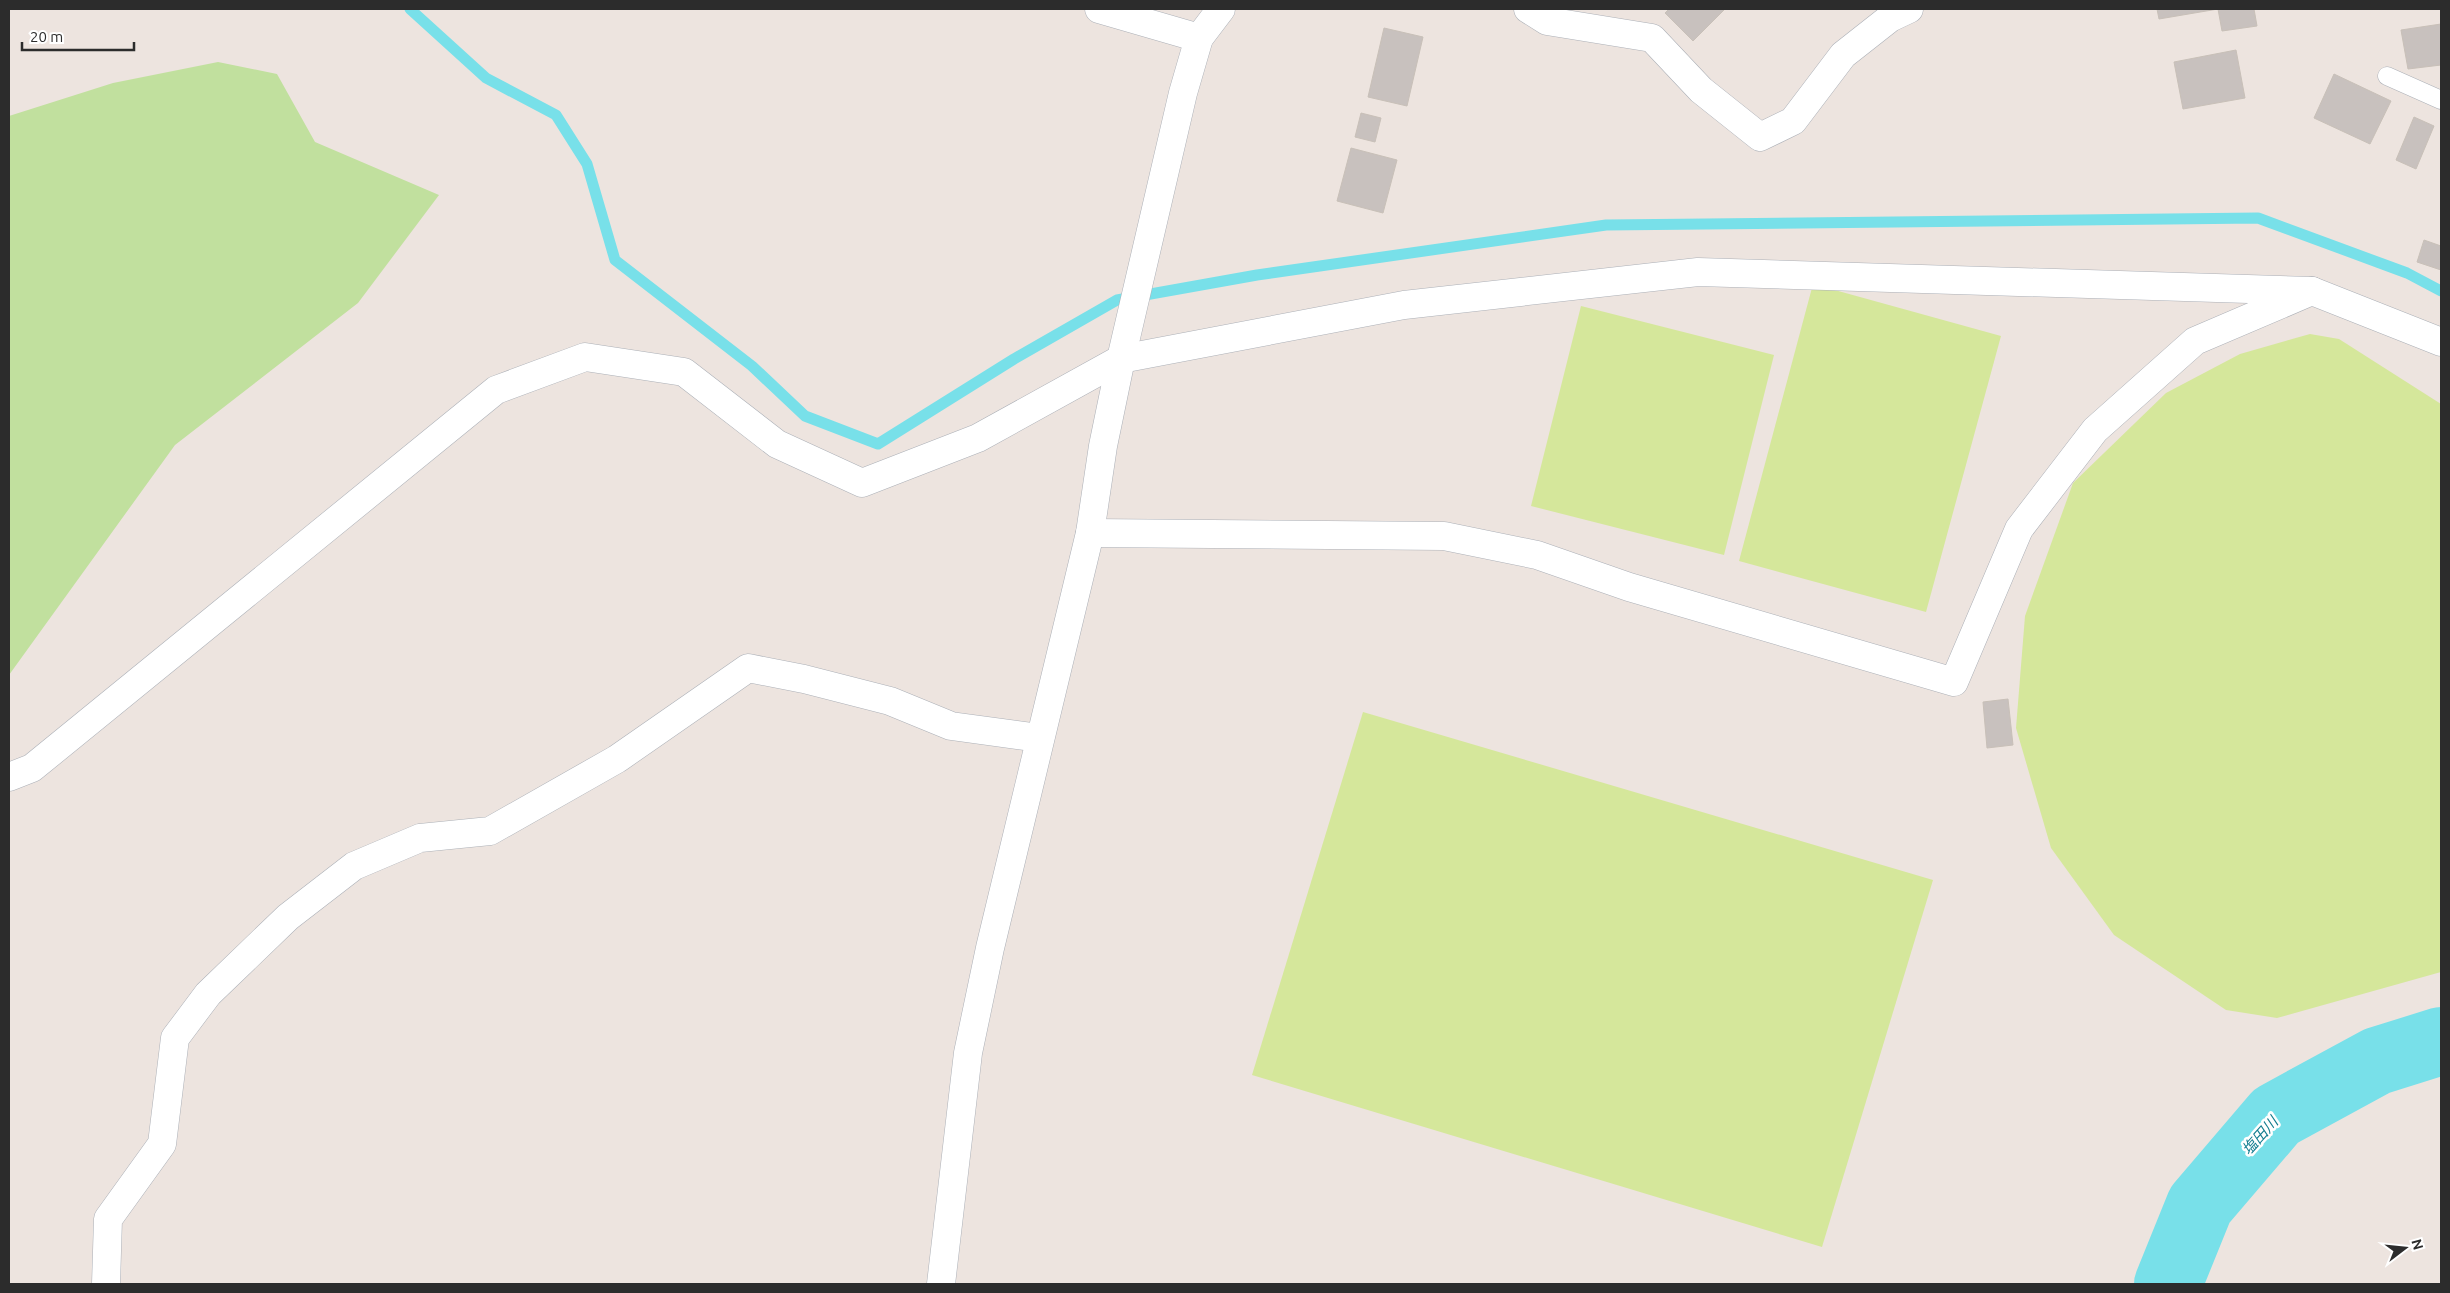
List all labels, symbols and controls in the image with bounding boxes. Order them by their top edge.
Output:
scale bar [22,20,135,52]
text: 20 m [30,28,63,45]
water label: 塩田川 [2238,1112,2282,1158]
north arrow [2380,1223,2430,1273]
text: N [2408,1237,2427,1252]

